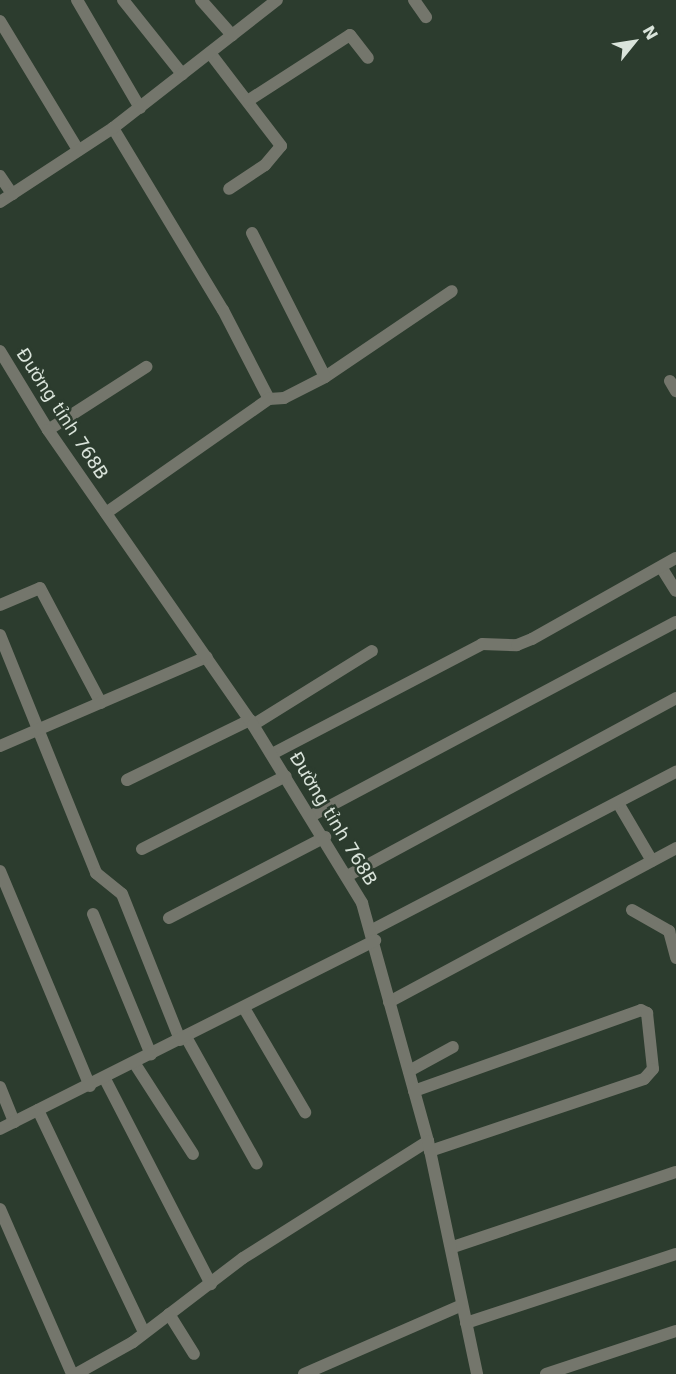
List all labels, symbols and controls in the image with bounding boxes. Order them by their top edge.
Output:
north arrow [604,12,664,72]
text: N [638,22,662,43]
street label: Đường tỉnh 768B [11,344,113,484]
street label: Đường tỉnh 768B [285,748,381,890]

